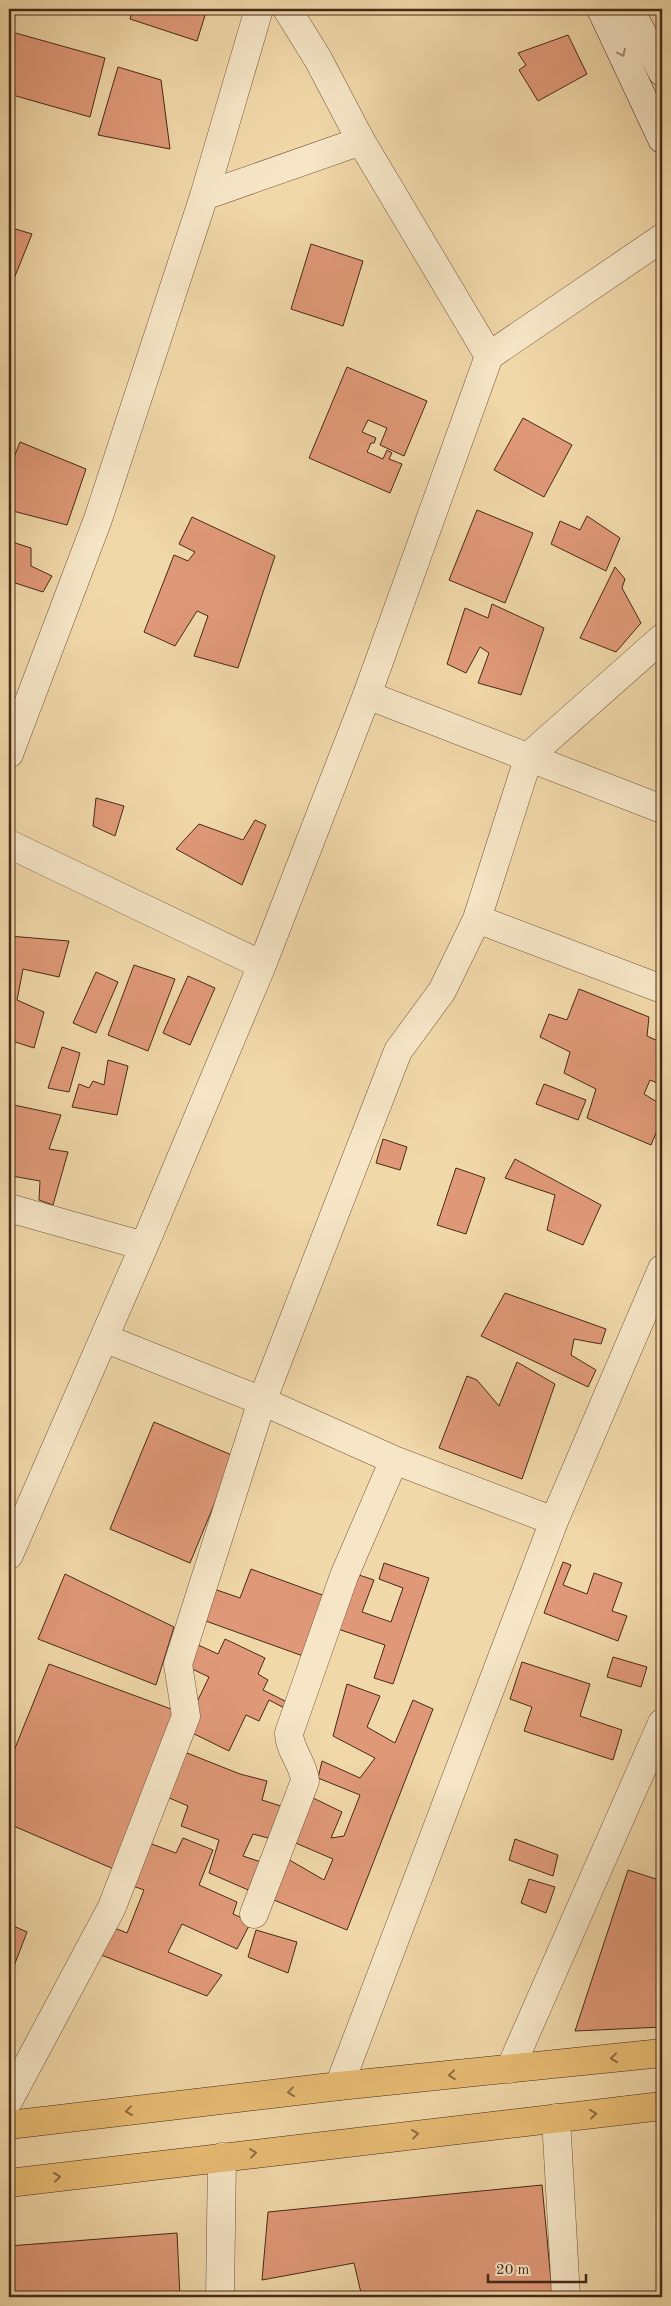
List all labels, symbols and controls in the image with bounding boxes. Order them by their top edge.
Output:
one-way arrow [615,48,626,57]
one-way arrow [609,2052,617,2063]
one-way arrow [448,2069,456,2080]
one-way arrow [286,2086,294,2097]
one-way arrow [125,2105,133,2116]
one-way arrow [590,2109,598,2120]
one-way arrow [411,2129,419,2140]
one-way arrow [249,2148,257,2159]
one-way arrow [53,2172,61,2183]
scale bar [488,2251,586,2283]
text: 20 m [496,2263,530,2278]

